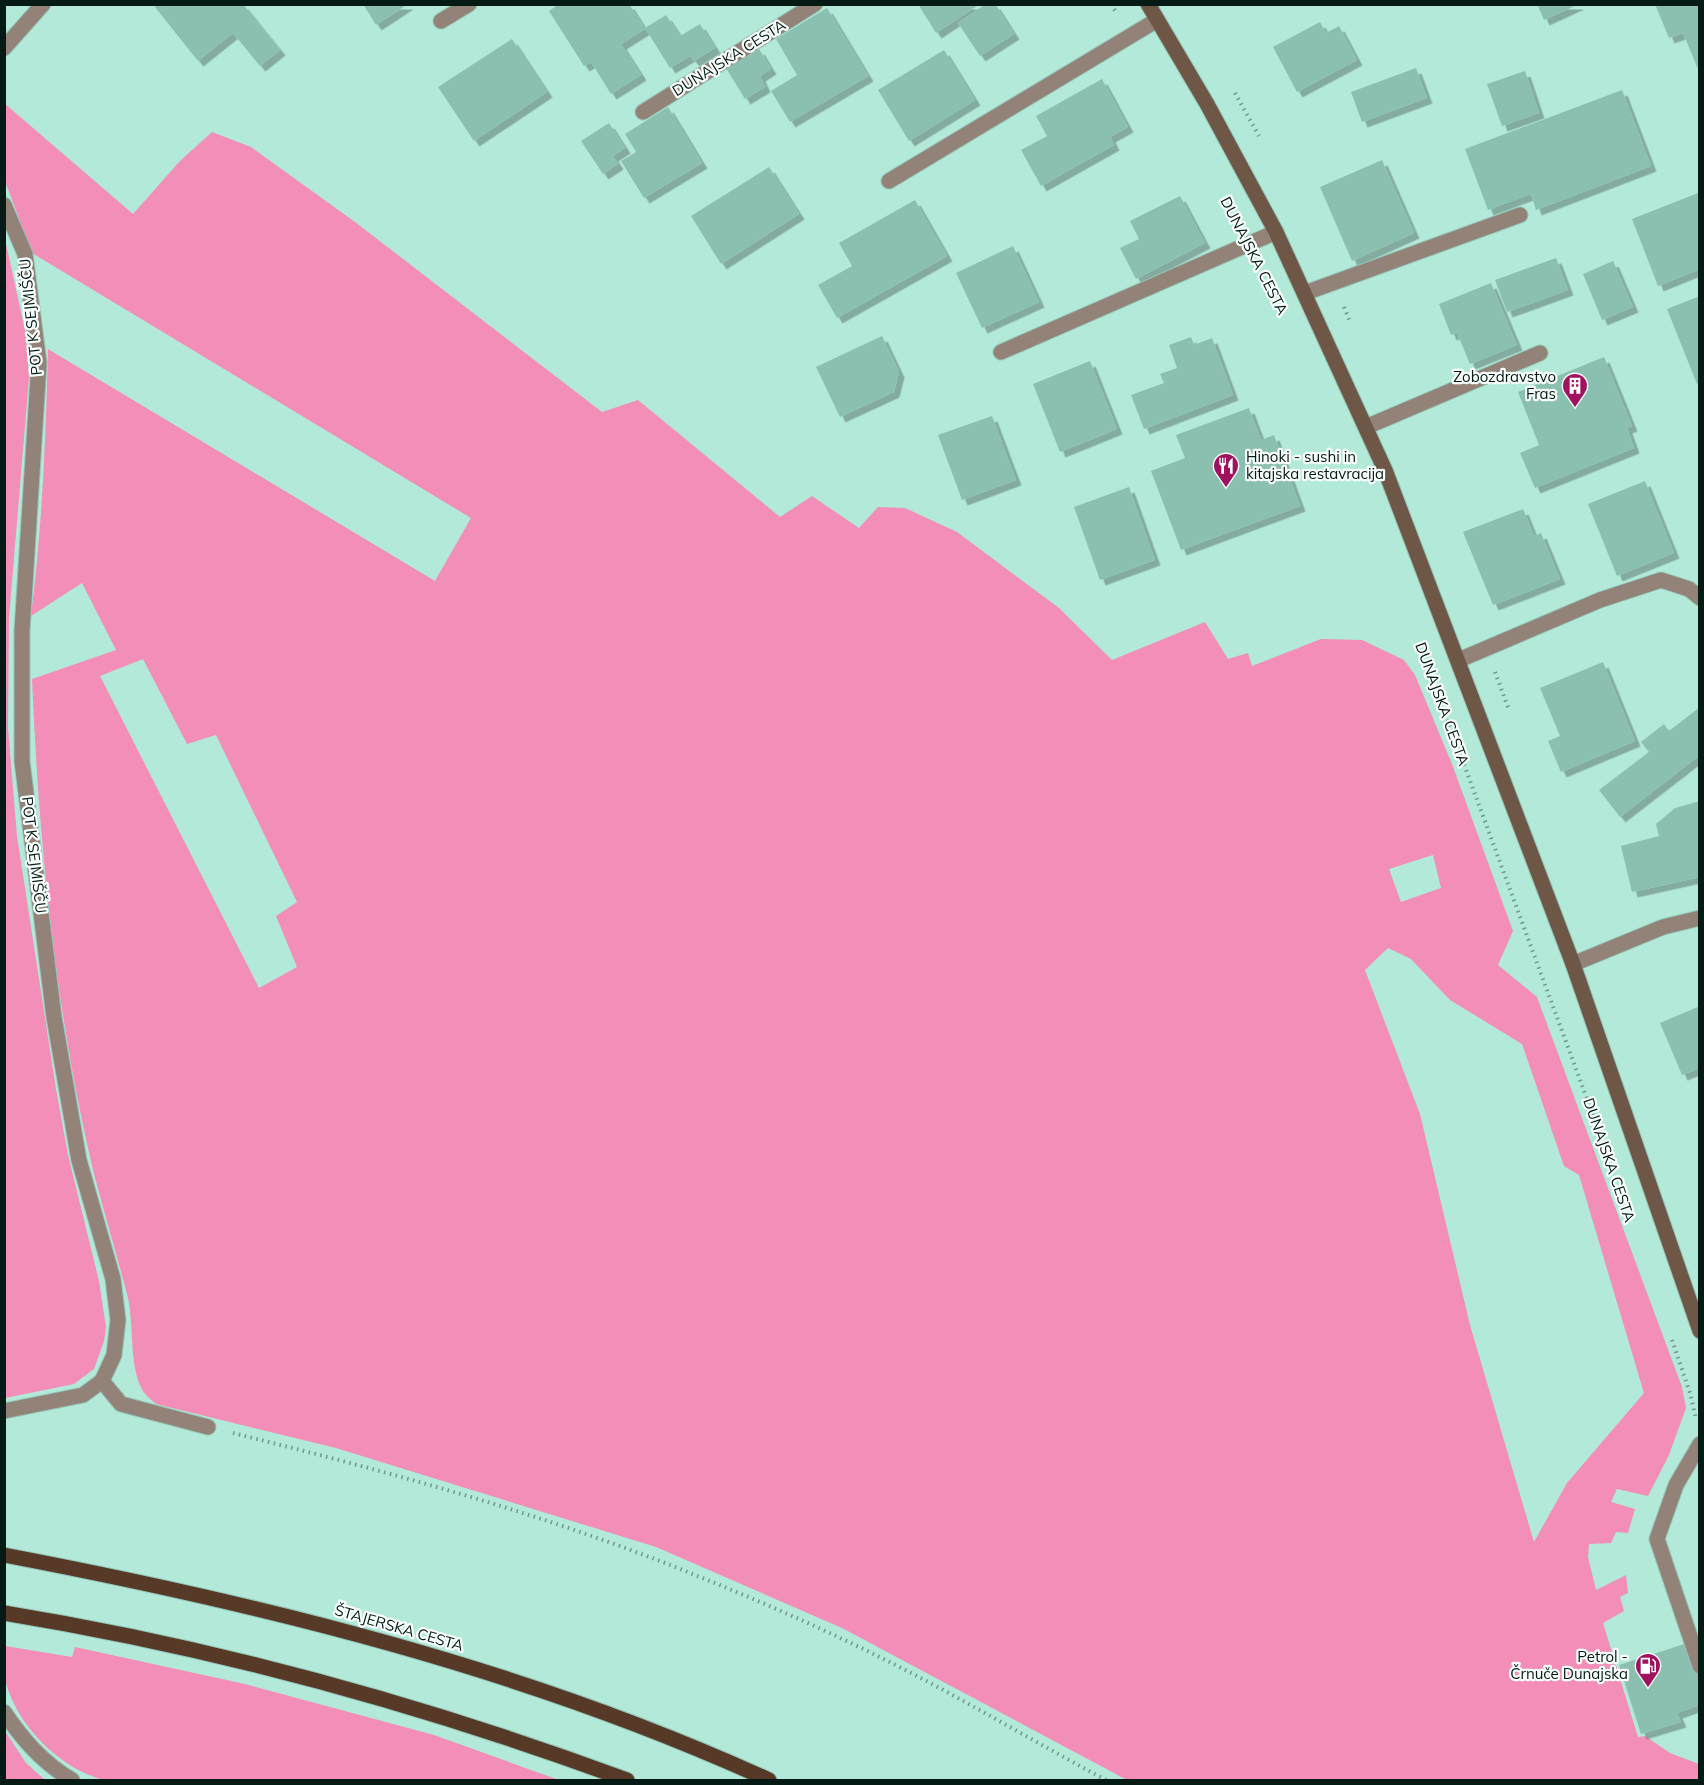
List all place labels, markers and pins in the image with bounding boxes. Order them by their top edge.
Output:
place label: Zobozdravstvo Fras [1453,367,1556,403]
building icon: Zobozdravstvo Fras [1560,371,1590,409]
place label: Hinoki - sushi in kitajska restavracija [1246,447,1384,483]
restaurant icon: Hinoki - sushi in kitajska restavracija [1211,451,1241,489]
place label: Petrol - Črnuče Dunajska [1510,1647,1628,1683]
fuel station icon: Petrol - Črnuče Dunajska [1633,1651,1663,1689]

